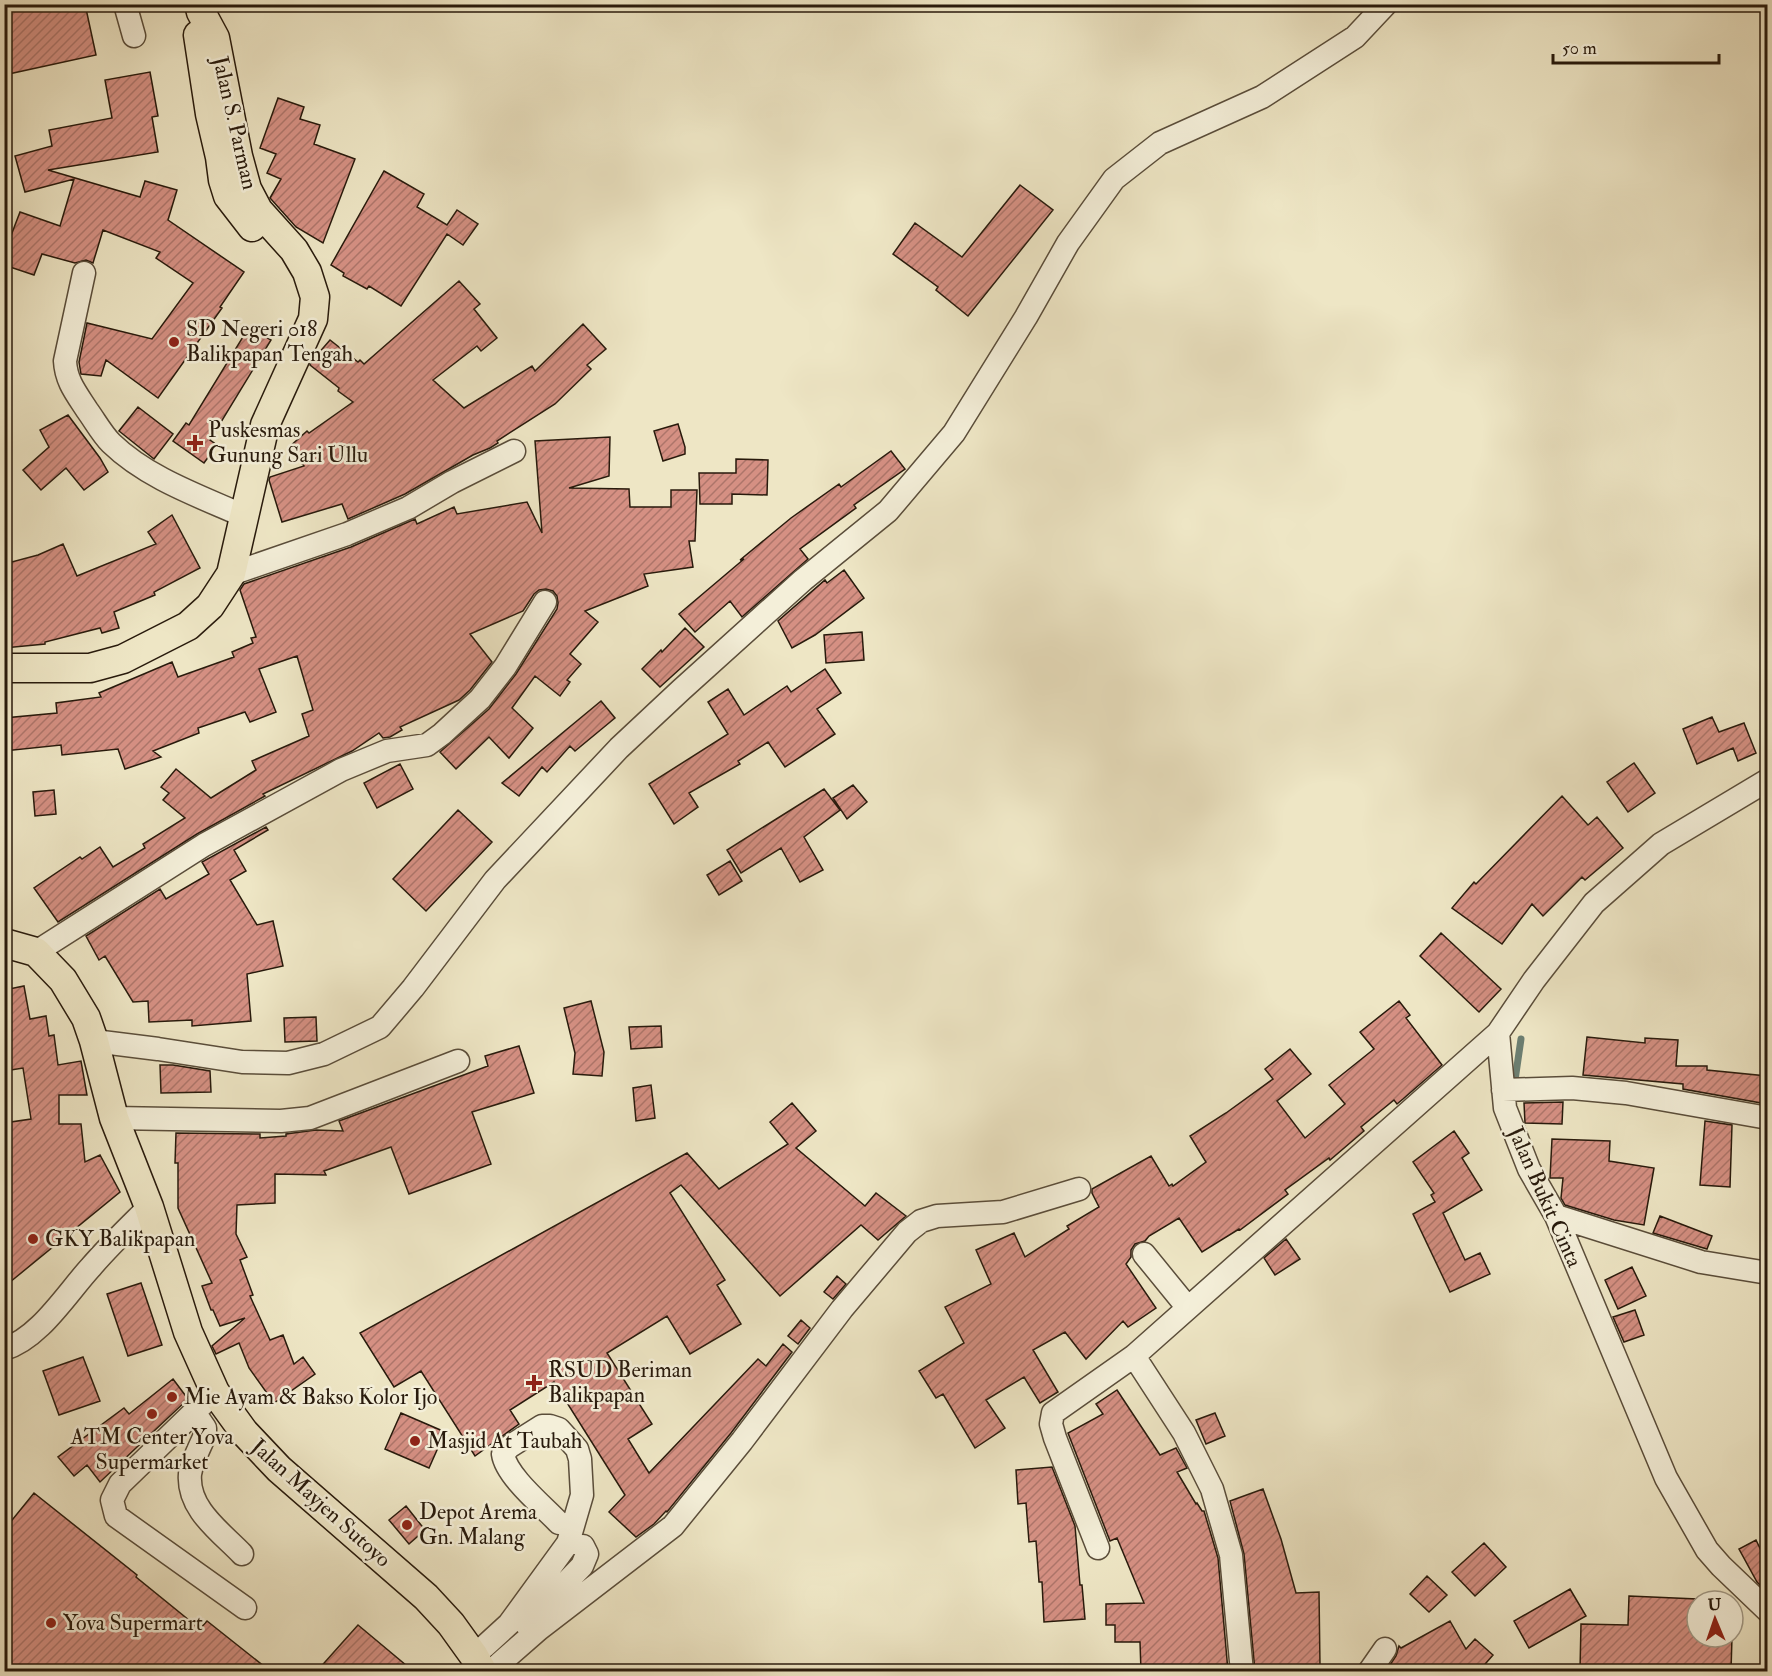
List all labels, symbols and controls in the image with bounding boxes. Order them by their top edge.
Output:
scale bar [1553,27,1720,65]
text: 50 m [1562,37,1597,60]
street label: Jalan S. Parman [206,53,264,192]
place label: SD Negeri 018 Balikpapan Tengah [186,315,354,369]
marker: SD Negeri 018 Balikpapan Tengah [167,335,181,349]
place label: Puskesmas Gunung Sari Ullu [208,416,368,469]
marker: Puskesmas Gunung Sari Ullu [186,434,204,452]
street label: Jalan Bukit Cinta [1501,1121,1589,1273]
place label: GKY Balikpapan [45,1225,195,1254]
marker: GKY Balikpapan [26,1232,40,1246]
place label: RSUD Beriman Balikpapan [548,1356,692,1410]
marker: RSUD Beriman Balikpapan [525,1374,543,1392]
place label: Mie Ayam & Bakso Kolor Ijo [184,1383,437,1411]
marker: Mie Ayam & Bakso Kolor Ijo [165,1390,179,1404]
marker: ATM Center Yova Supermarket [145,1407,159,1421]
place label: ATM Center Yova Supermarket [69,1423,234,1477]
place label: Masjid At Taubah [427,1427,583,1455]
street label: Jalan Mayjen Sutoyo [244,1432,397,1573]
marker: Masjid At Taubah [408,1434,422,1448]
place label: Depot Arema Gn. Malang [419,1498,538,1551]
marker: Depot Arema Gn. Malang [400,1518,414,1532]
north arrow [1685,1589,1745,1649]
text: U [1707,1595,1722,1615]
place label: Yova Supermart [63,1609,203,1638]
marker: Yova Supermart [44,1616,58,1630]

